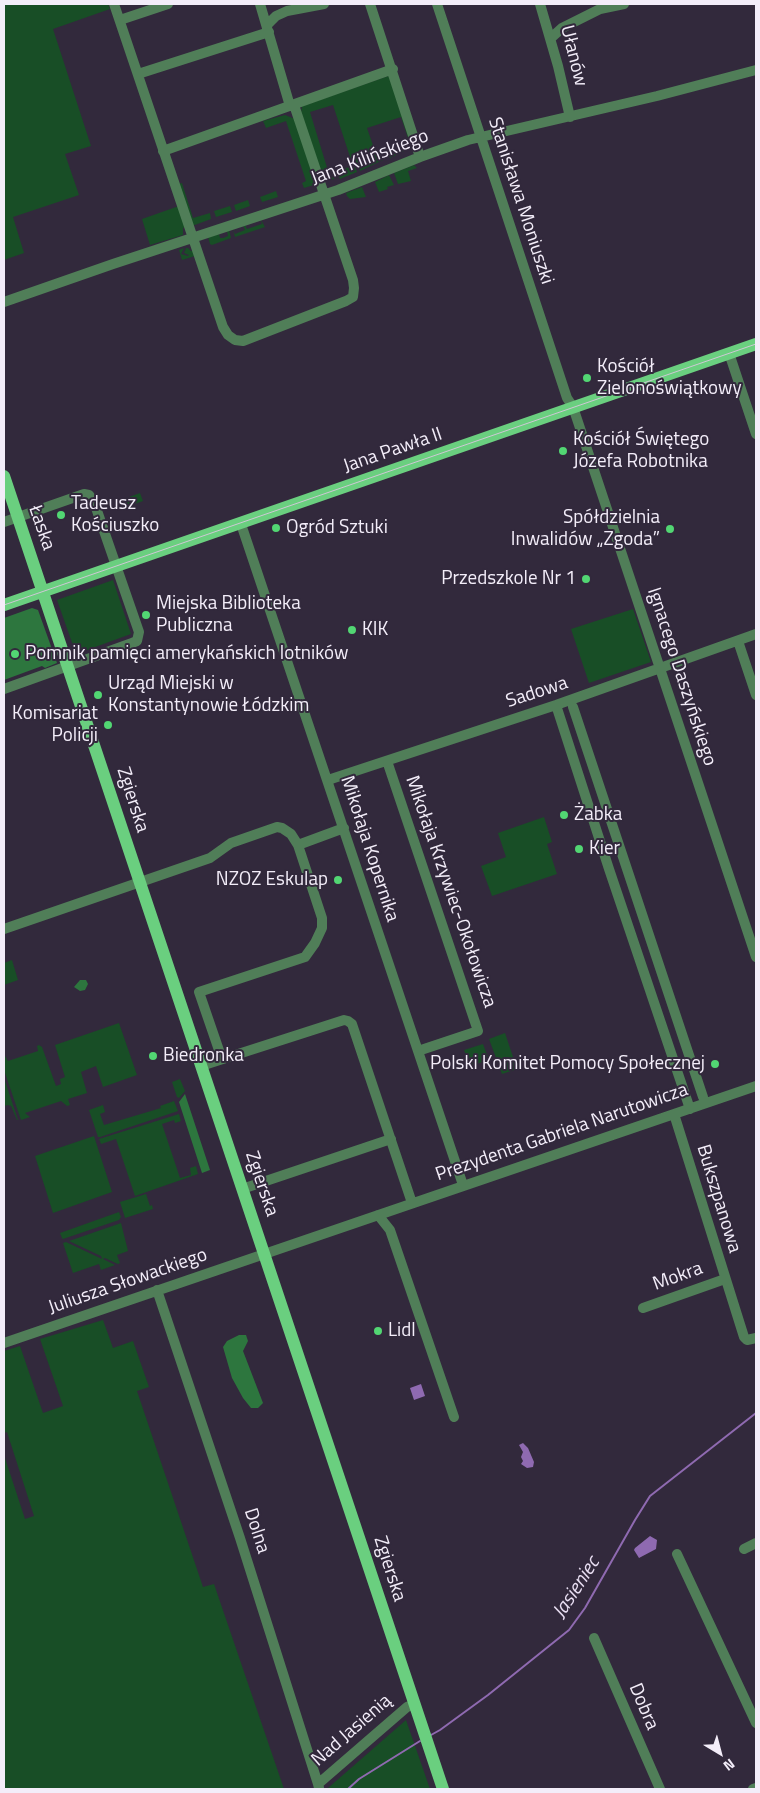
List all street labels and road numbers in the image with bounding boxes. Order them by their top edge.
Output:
street label: Ułanów [554,23,592,89]
street label: Stanisława Moniuszki [482,115,558,287]
street label: Jana Kilińskiego [308,125,432,191]
street label: Jana Pawła II [341,423,445,479]
street label: Łaska [23,502,59,554]
street label: Ignacego Daszyńskiego [641,585,721,769]
street label: Sadowa [503,672,571,714]
street label: Zgierska [111,764,153,836]
street label: Mikołaja Kopernika [335,773,403,925]
street label: Mikołaja Krzywiec-Okołowicza [400,773,500,1011]
street label: Prezydenta Gabriela Narutowicza [433,1079,691,1187]
street label: Bukszpanowa [691,1142,745,1256]
street label: Zgierska [239,1148,283,1220]
street label: Juliusza Słowackiego [46,1244,210,1320]
street label: Mokra [650,1258,706,1296]
street label: Dolna [238,1505,274,1557]
street label: Zgierska [368,1533,410,1605]
street label: Dobra [623,1680,663,1734]
street label: Nad Jasienią [308,1690,396,1772]

